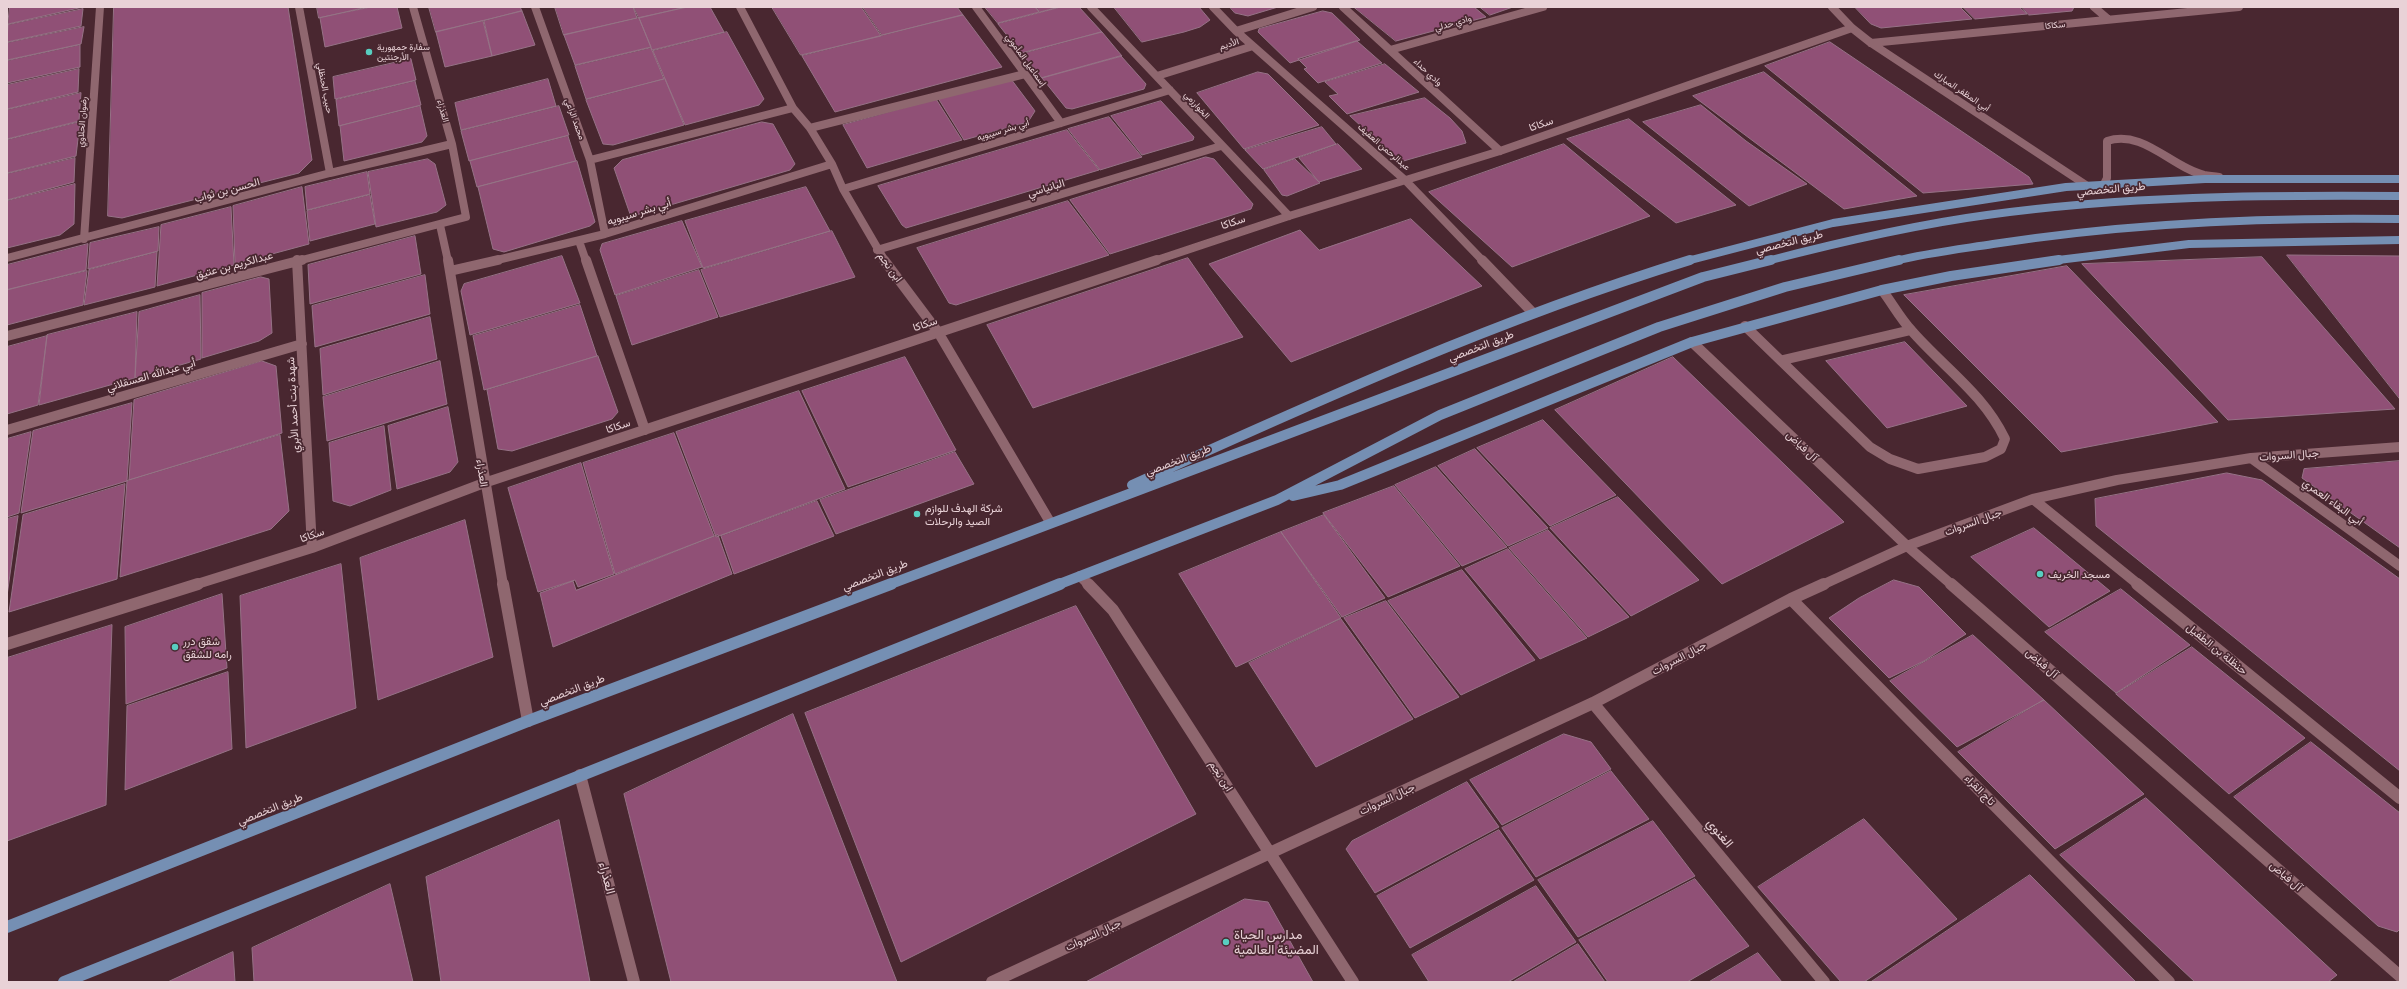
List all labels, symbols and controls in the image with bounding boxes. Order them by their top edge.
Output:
street label: وادي حدلي [1433,13,1473,33]
street label: سكاكا [2044,19,2066,31]
street label: إسماعيل المأموني [1003,32,1049,88]
street label: الأديم [1218,36,1240,52]
place label: سفارة جمهورية الأرجنتين [377,42,430,63]
marker: سفارة جمهورية الأرجنتين [364,47,374,57]
street label: وادي حداء [1411,56,1445,88]
street label: حبيب الحنظلي [315,62,335,114]
street label: أبي المظفر المبارك [1932,68,1992,114]
street label: الخوارزمي [1182,89,1212,121]
street label: رضوان الحلاوي [75,96,89,148]
street label: محمد الراعي [563,97,587,141]
street label: العذراء [435,99,451,123]
street label: سكاكا [1527,114,1555,134]
street label: أبي بشر سيبويه [975,117,1031,143]
street label: عبدالرحمن العفيف [1356,121,1412,173]
street label: الحسن بن ثواب [193,175,261,205]
street label: البانياسي [1026,176,1066,200]
street label: طريق التخصصي [2076,179,2146,199]
street label: أبي بشر سيبويه [605,196,673,228]
street label: سكاكا [1219,212,1247,232]
street label: طريق التخصصي [1754,227,1824,257]
street label: عبدالكريم بن عتيق [194,248,274,282]
street label: ابن نجم [875,249,905,285]
street label: سكاكا [911,314,939,334]
street label: طريق التخصصي [1446,327,1516,365]
street label: أبي عبدالله العسقلاني [105,356,197,394]
street label: شهدة بنت أحمد الأبري [284,357,302,453]
street label: سكاكا [604,416,632,436]
street label: آل فياض [1783,428,1821,464]
street label: طريق التخصصي [1143,441,1213,479]
street label: جبال السروات [2259,446,2319,464]
street label: العذراء [473,458,491,488]
street label: أبي البقاء العمري [2300,476,2366,528]
place label: شركة الهدف للوازم الصيد والرحلات [925,501,1003,527]
street label: جبال السروات [1943,506,2003,538]
marker: شركة الهدف للوازم الصيد والرحلات [912,509,922,519]
street label: سكاكا [298,525,326,545]
street label: طريق التخصصي [840,556,910,594]
place label: مسجد الخريف [2048,567,2110,581]
marker: مسجد الخريف [2035,569,2045,579]
street label: حنظلة بن الطفيل [2184,621,2250,677]
place label: شقق درر رامه للشقق [183,634,232,660]
street label: جبال السروات [1650,638,1708,678]
marker: شقق درر رامه للشقق [170,642,180,652]
street label: آل فياض [2023,645,2061,681]
street label: طريق التخصصي [537,671,607,709]
street label: ابن نجم [1206,758,1236,794]
street label: تاج القراء [1962,772,1998,808]
street label: جبال السروات [1357,780,1417,818]
street label: طريق التخصصي [236,790,304,828]
street label: الغنوي [1703,815,1737,851]
street label: آل فياض [2267,858,2305,894]
street label: العذراء [595,860,619,896]
street label: جبال السروات [1063,916,1123,954]
place label: مدارس الحياة المضيئة العالمية [1234,927,1319,958]
marker: مدارس الحياة المضيئة العالمية [1221,937,1231,947]

